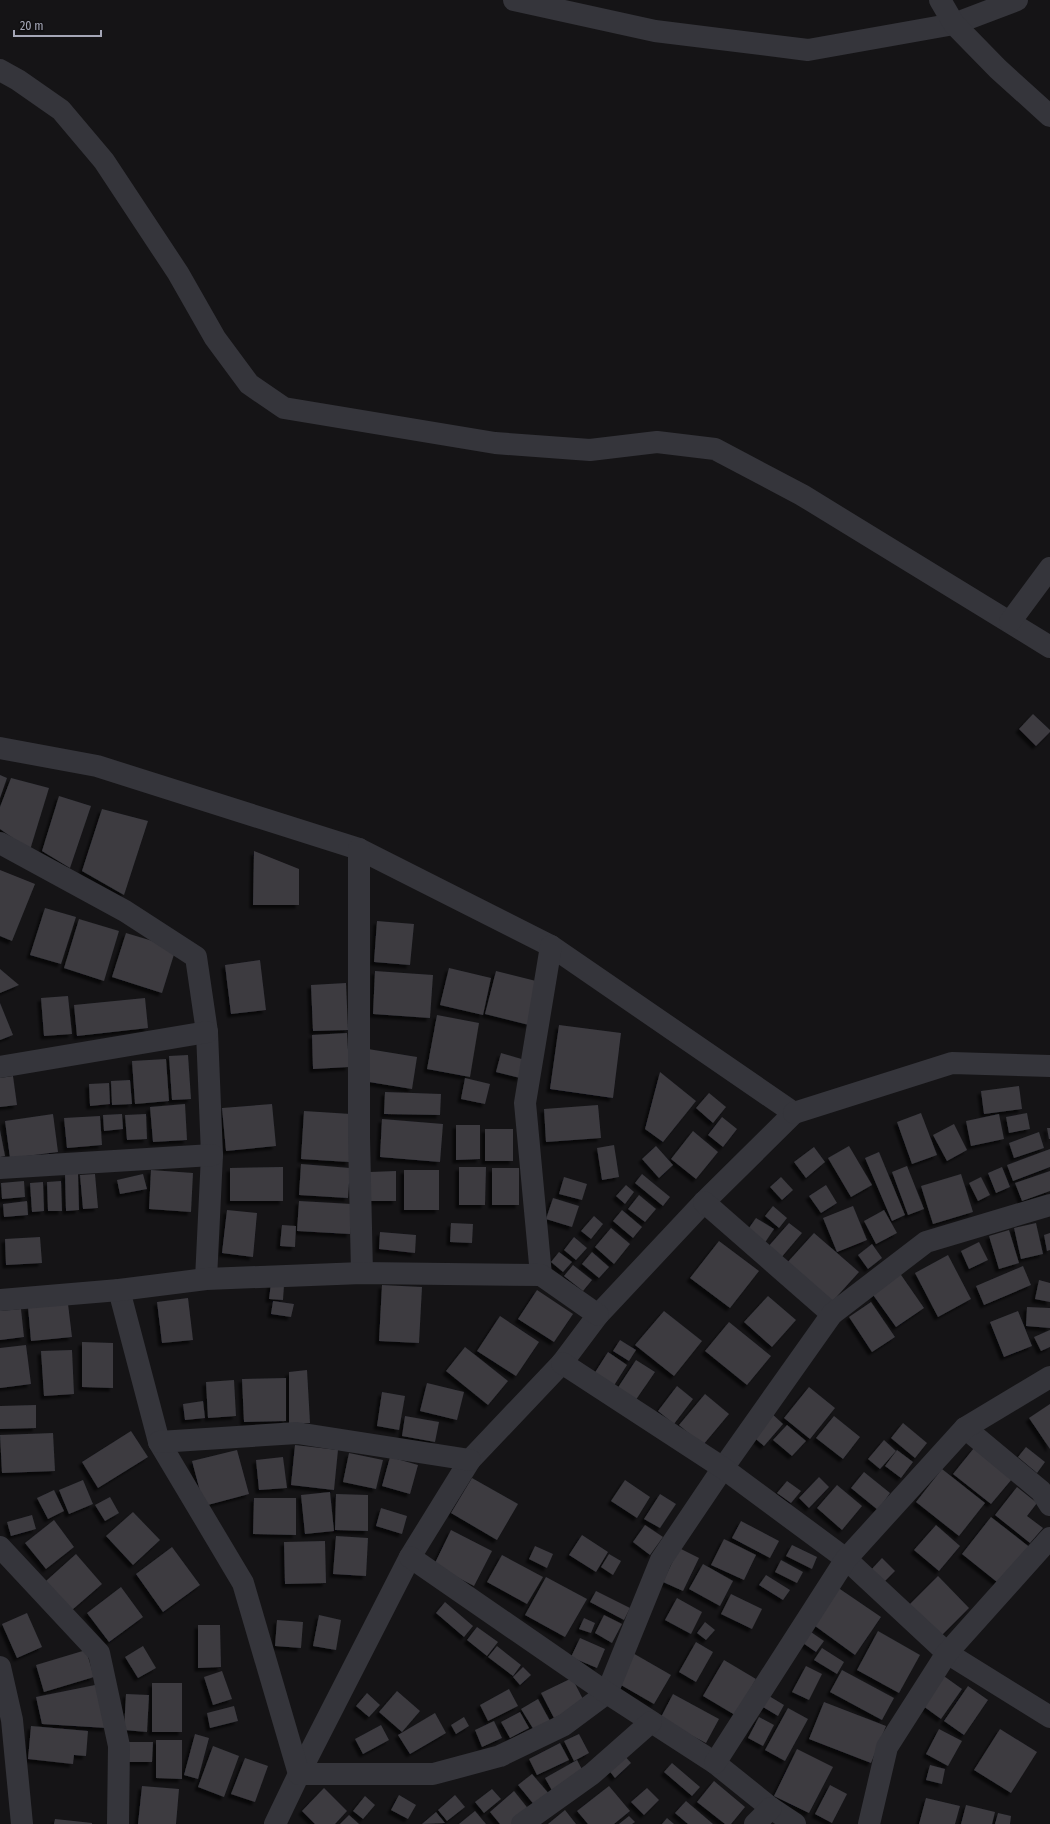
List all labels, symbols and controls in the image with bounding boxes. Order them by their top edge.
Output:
scale bar [14,12,101,38]
text: 20 m [20,19,44,33]

